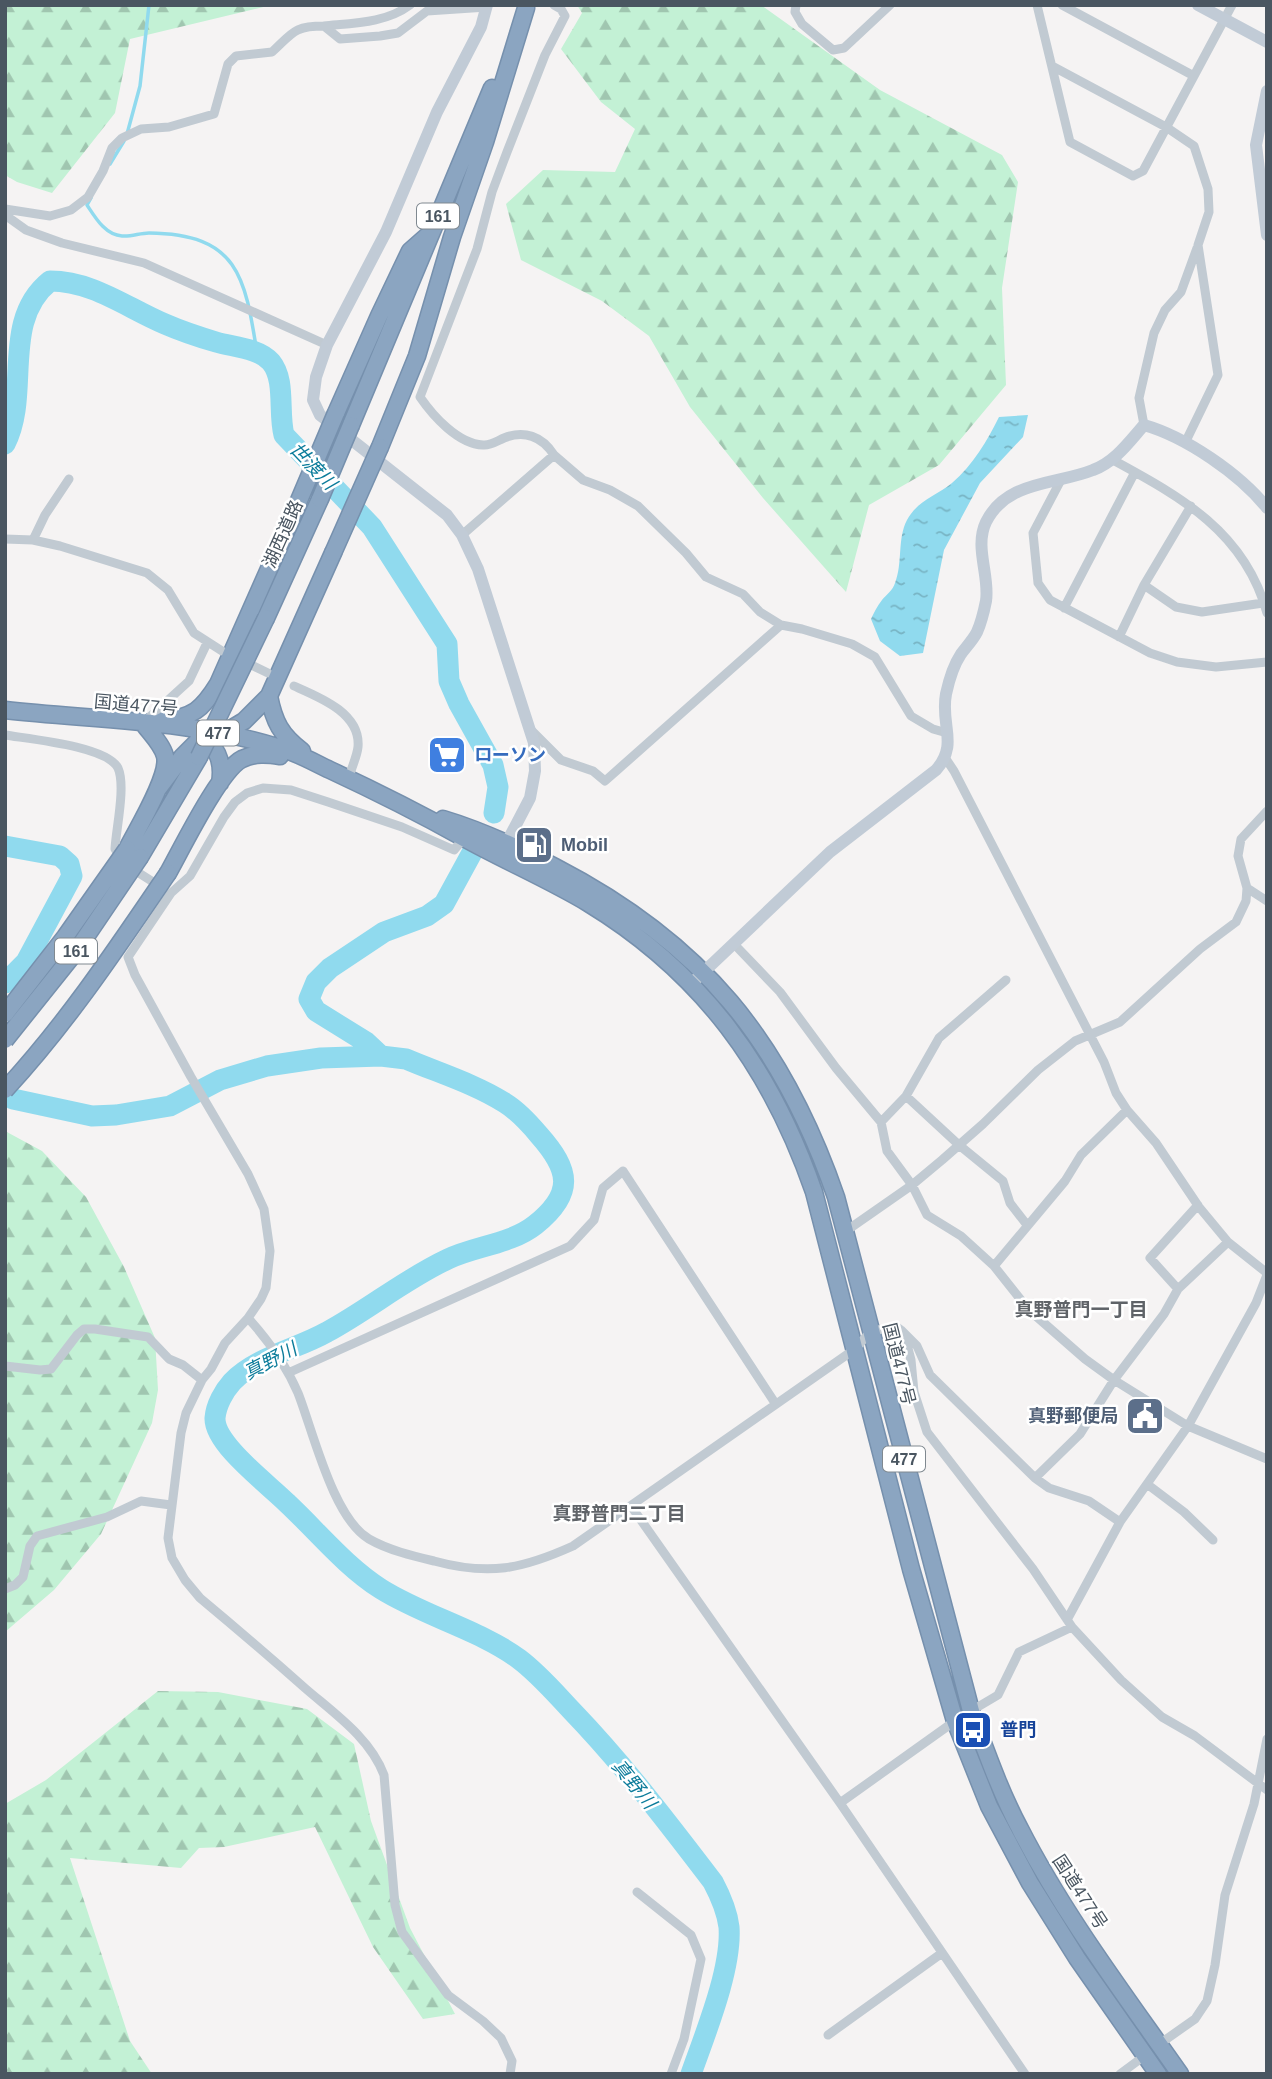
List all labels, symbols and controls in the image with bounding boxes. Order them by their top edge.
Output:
road number: 161 [417,204,459,229]
water label: 世渡川 [286,438,342,495]
street label: 湖西道路 [259,497,307,571]
street label: 国道477号 [93,691,179,719]
road number: 477 [197,720,239,746]
supermarket icon: ローソン [426,734,468,776]
place label: ローソン [474,745,546,765]
fuel station icon: Mobil [513,824,555,866]
place label: Mobil [561,835,608,855]
road number: 161 [55,939,97,964]
district label: 真野普門一丁目 [1014,1299,1148,1320]
street label: 国道477号 [879,1321,919,1407]
water label: 真野川 [240,1337,302,1384]
public building icon: 真野郵便局 [1124,1395,1166,1437]
place label: 真野郵便局 [1028,1406,1118,1426]
road number: 477 [883,1446,925,1471]
district label: 真野普門二丁目 [552,1503,686,1524]
bus stop icon: 普門 [952,1709,994,1751]
place label: 普門 [1000,1720,1036,1740]
water label: 真野川 [608,1755,661,1814]
street label: 国道477号 [1049,1851,1111,1933]

